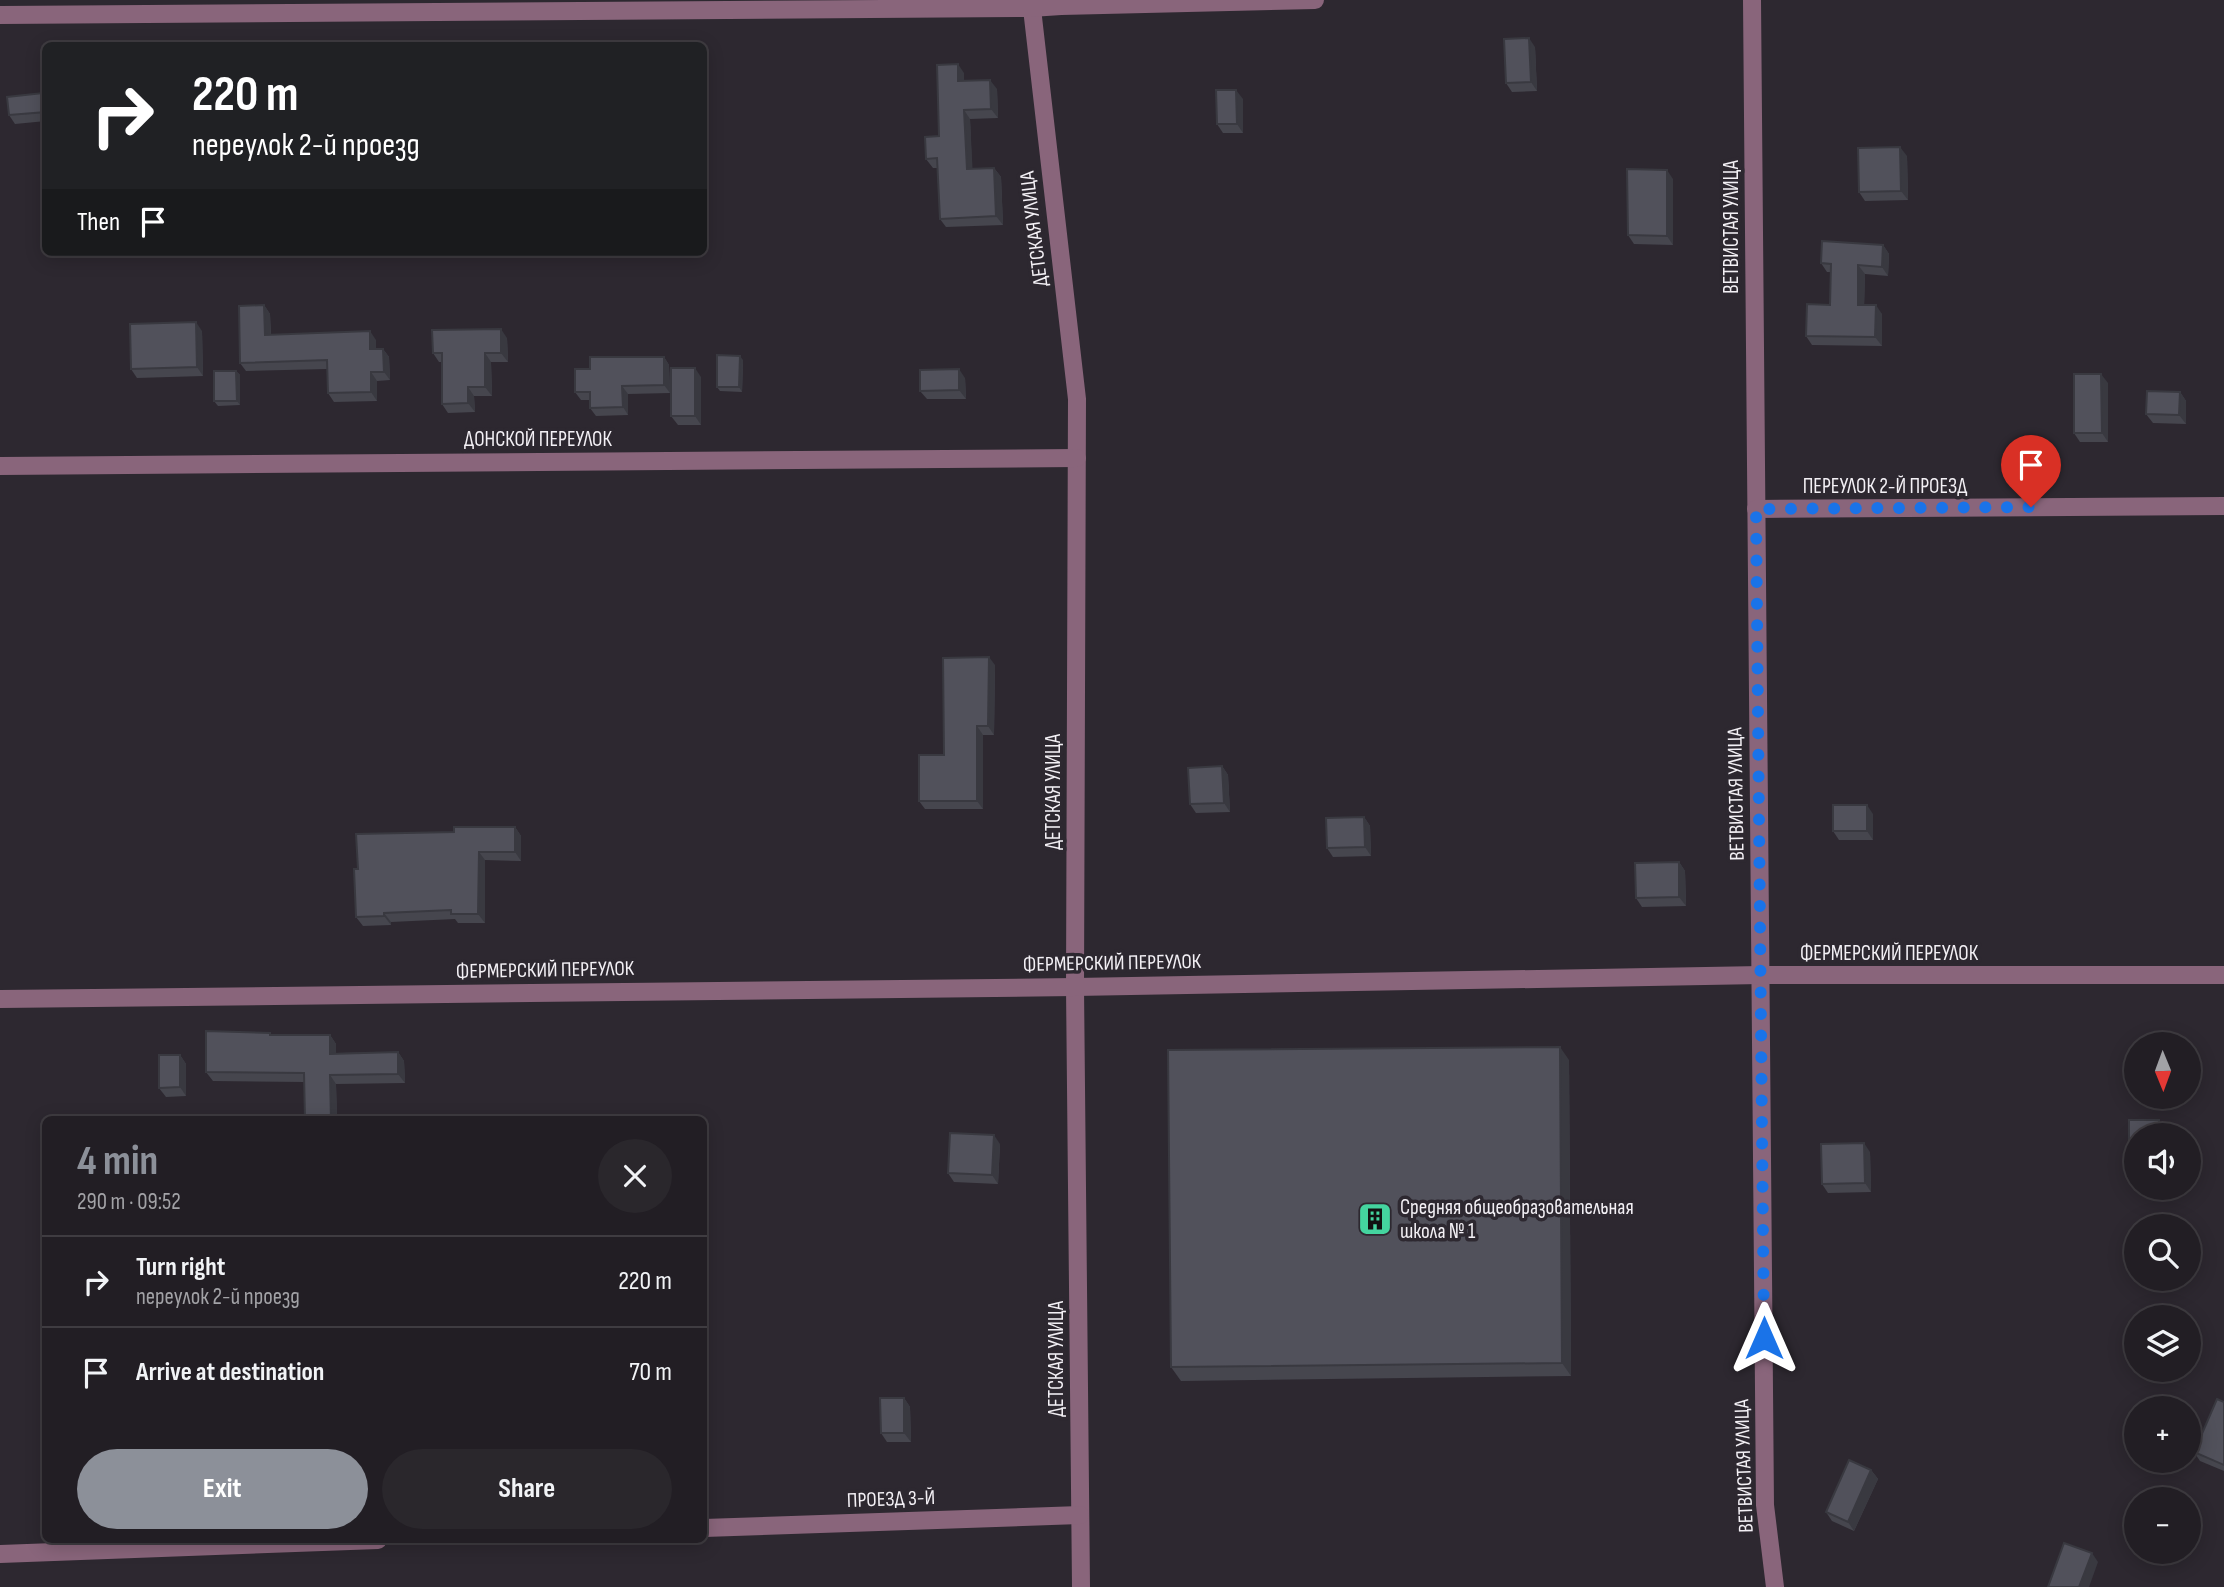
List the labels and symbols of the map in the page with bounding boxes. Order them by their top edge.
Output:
street label: ВЕТВИСТАЯ УЛИЦА [1719,159,1744,294]
street label: ДЕТСКАЯ УЛИЦА [1014,169,1053,288]
street label: ДОНСКОЙ ПЕРЕУЛОК [464,427,612,452]
pin [2001,435,2061,507]
street label: ПЕРЕУЛОК 2-Й ПРОЕЗД [1803,474,1967,499]
street label: ВЕТВИСТАЯ УЛИЦА [1722,726,1750,861]
street label: ДЕТСКАЯ УЛИЦА [1041,733,1066,850]
street label: ФЕРМЕРСКИЙ ПЕРЕУЛОК [1800,941,1979,966]
street label: ФЕРМЕРСКИЙ ПЕРЕУЛОК [1023,949,1202,977]
street label: ФЕРМЕРСКИЙ ПЕРЕУЛОК [456,956,635,984]
north arrow [2124,1032,2202,1110]
place label: Средняя общеобразовательная школа № 1 [1400,1195,1634,1244]
building icon: Средняя общеобразовательная школа № 1 [1356,1200,1394,1238]
street label: ДЕТСКАЯ УЛИЦА [1044,1300,1069,1417]
position arrow [1727,1301,1801,1375]
street label: ВЕТВИСТАЯ УЛИЦА [1729,1398,1759,1533]
street label: ПРОЕЗД 3-Й [846,1485,936,1513]

